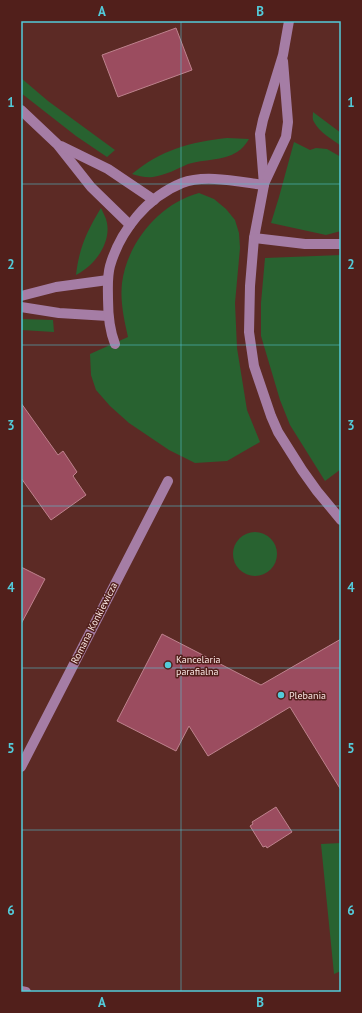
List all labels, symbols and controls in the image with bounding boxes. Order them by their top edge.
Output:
text: A [98,3,106,20]
text: B [256,3,264,20]
text: 1 [7,94,15,111]
text: 1 [347,94,355,111]
text: 2 [7,256,15,273]
text: 2 [347,256,355,273]
text: 3 [7,417,15,434]
text: 3 [347,417,355,434]
text: 4 [7,579,15,596]
text: 4 [347,579,355,596]
street label: Romana Konkiewicza [68,580,120,666]
place label: Kancelaria parafialna [176,653,221,678]
marker: Kancelaria parafialna [163,660,173,670]
place label: Plebania [289,689,326,702]
marker: Plebania [276,690,286,700]
text: 5 [7,740,15,757]
text: 5 [347,740,355,757]
text: 6 [7,902,15,919]
text: 6 [347,902,355,919]
text: A [98,994,106,1011]
text: B [256,994,264,1011]

